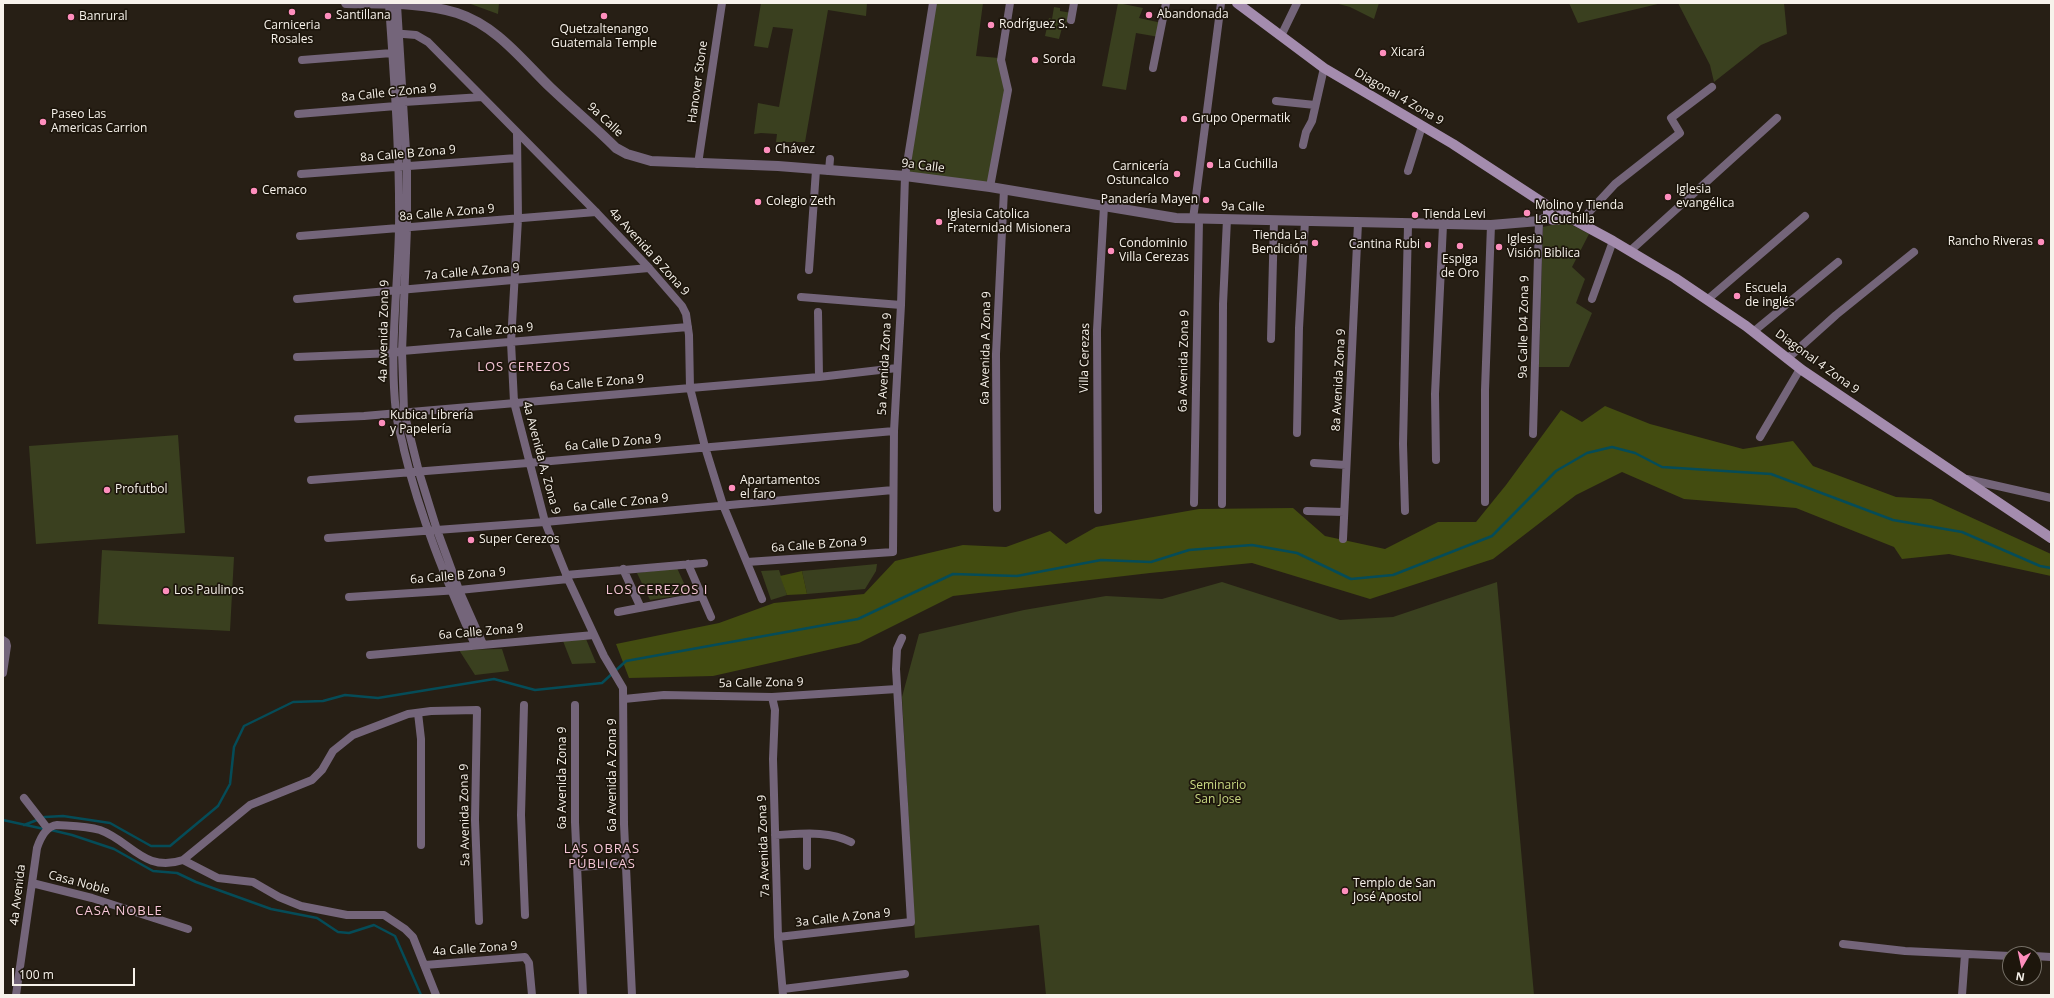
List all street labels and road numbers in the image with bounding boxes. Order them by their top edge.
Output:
street label: Hanover Stone [685,40,711,124]
street label: Diagonal 4 Zona 9 [1352,66,1446,128]
street label: 8a Calle C Zona 9 [341,81,437,105]
street label: 9a Calle [584,100,626,140]
street label: 8a Calle B Zona 9 [360,143,456,165]
street label: 9a Calle [900,156,946,176]
street label: 9a Calle [1221,199,1265,215]
street label: 8a Calle A Zona 9 [399,202,495,224]
street label: 4a Avenida B Zona 9 [606,205,692,299]
street label: 7a Calle A Zona 9 [424,261,520,283]
street label: 9a Calle D4 Zona 9 [1516,275,1532,379]
street label: 4a Avenida Zona 9 [376,280,392,382]
street label: 6a Avenida A Zona 9 [978,291,994,405]
street label: 6a Avenida Zona 9 [1176,310,1192,412]
street label: 5a Avenida Zona 9 [875,312,895,416]
street label: 7a Calle Zona 9 [448,320,534,342]
street label: Villa Cerezas [1077,323,1093,393]
street label: Diagonal 4 Zona 9 [1772,327,1862,397]
street label: 8a Avenida Zona 9 [1329,328,1349,432]
street label: 6a Calle E Zona 9 [549,372,645,394]
street label: 4a Avenida A, Zona 9 [519,400,563,516]
street label: 6a Calle D Zona 9 [564,432,662,454]
street label: 6a Calle C Zona 9 [573,491,669,515]
street label: 6a Calle B Zona 9 [771,534,867,556]
street label: 6a Calle B Zona 9 [410,565,506,587]
street label: 6a Calle Zona 9 [438,621,524,643]
street label: 5a Calle Zona 9 [718,675,804,691]
street label: 6a Avenida A Zona 9 [606,718,620,832]
street label: 6a Avenida Zona 9 [556,727,570,829]
street label: 5a Avenida Zona 9 [457,764,473,866]
street label: 7a Avenida Zona 9 [755,794,773,898]
street label: 4a Avenida [7,864,29,926]
street label: Casa Noble [47,868,111,898]
street label: 3a Calle A Zona 9 [795,906,891,930]
street label: 4a Calle Zona 9 [432,939,518,959]

